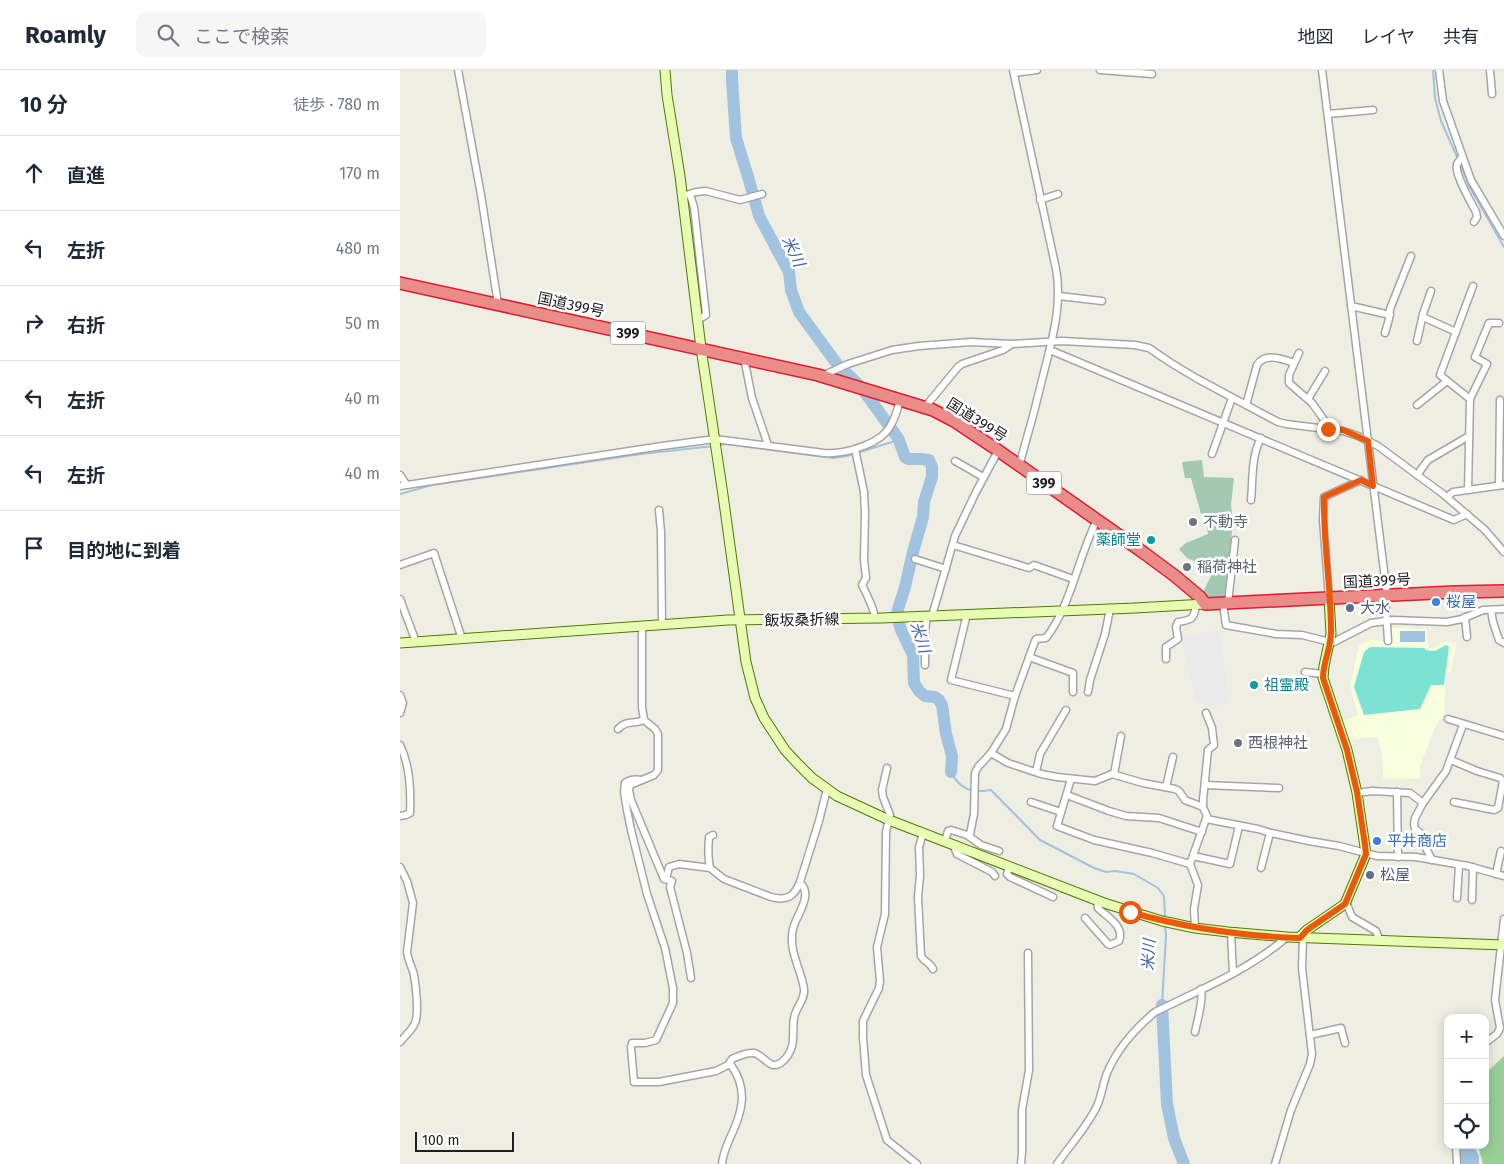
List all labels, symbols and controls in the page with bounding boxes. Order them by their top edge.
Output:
search box [136,12,486,57]
text: Roamly [25,21,106,49]
icon: search [154,21,182,49]
text: ここで検索 [194,25,289,48]
text: 地図 [1298,26,1334,48]
text: レイヤ [1362,26,1415,48]
text: 共有 [1443,26,1479,48]
text: 10 分 [20,92,68,118]
text: 徒歩 · 780 m [293,95,380,114]
icon: ahead [20,159,48,187]
text: 直進 [67,164,105,187]
text: 170 m [339,164,380,183]
water label: 米川 [778,233,810,272]
icon: left [20,234,48,262]
text: 左折 [67,239,105,262]
text: 480 m [336,239,380,258]
street label: 国道399号 [536,289,606,321]
icon: right [20,309,48,337]
text: 右折 [67,314,105,337]
text: 50 m [345,314,380,333]
road number: 399 [610,322,646,344]
icon: left [20,384,48,412]
text: 左折 [67,389,105,412]
text: 40 m [345,389,380,408]
street label: 国道399号 [943,394,1011,446]
route end [1317,418,1340,441]
icon: left [20,459,48,487]
text: 左折 [67,464,105,487]
text: 40 m [345,464,380,483]
road number: 399 [1026,472,1062,494]
place label: 不動寺 [1203,513,1248,531]
marker: 不動寺 [1187,516,1199,528]
place label: 薬師堂 [1096,531,1141,549]
icon: arrive [20,534,48,562]
marker: 薬師堂 [1145,534,1157,546]
text: 目的地に到着 [67,539,181,562]
place label: 稲荷神社 [1197,558,1257,576]
marker: 稲荷神社 [1181,561,1193,573]
street label: 国道399号 [1343,570,1411,592]
place label: 桜屋 [1446,593,1476,611]
marker: 桜屋 [1430,596,1442,608]
place label: 大水 [1360,599,1390,617]
marker: 大水 [1344,602,1356,614]
street label: 飯坂桑折線 [764,610,840,630]
water label: 米川 [907,619,935,657]
place label: 祖霊殿 [1264,676,1309,694]
marker: 祖霊殿 [1248,679,1260,691]
place label: 西根神社 [1248,734,1308,752]
marker: 西根神社 [1232,737,1244,749]
place label: 平井商店 [1387,832,1447,850]
marker: 平井商店 [1371,835,1383,847]
place label: 松屋 [1380,866,1410,884]
marker: 松屋 [1364,869,1376,881]
route start [1119,901,1142,924]
water label: 米川 [1138,937,1159,972]
map controls [1444,1014,1489,1149]
button: + [1444,1014,1489,1059]
button: − [1444,1059,1489,1104]
button: locate [1444,1104,1489,1149]
scale bar [415,1129,514,1152]
text: 100 m [422,1132,459,1149]

